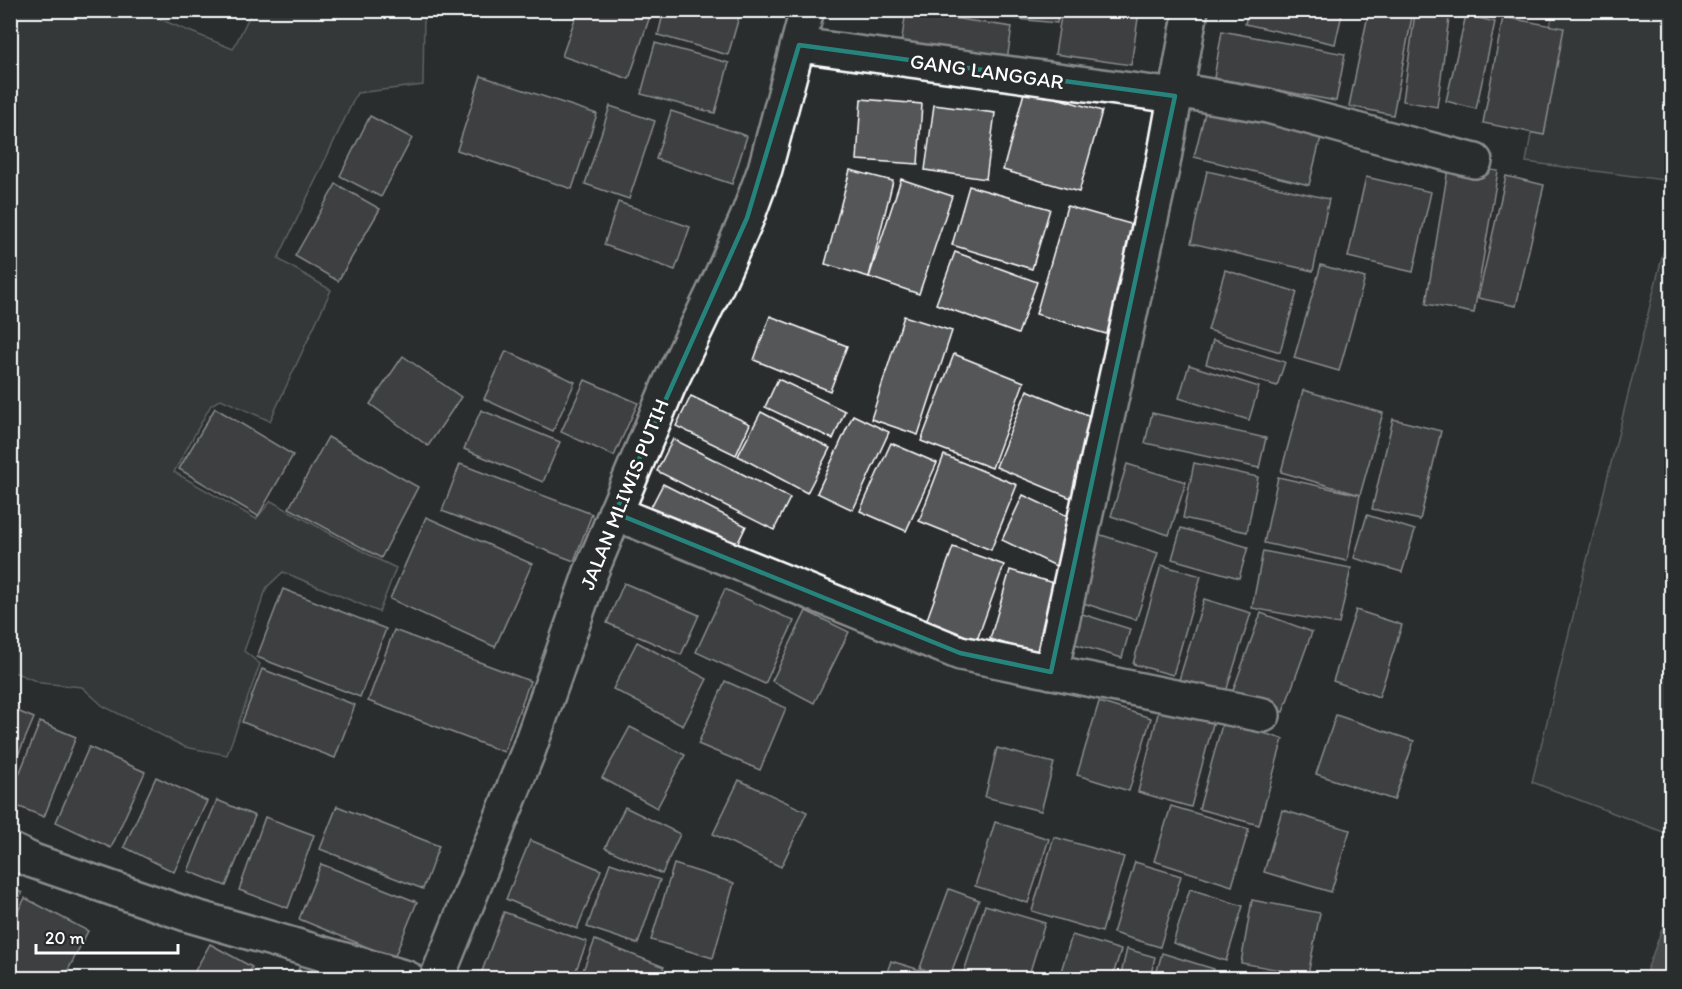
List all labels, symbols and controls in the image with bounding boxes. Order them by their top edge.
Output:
street label: GANG LANGGAR [909,48,1065,94]
street label: JALAN MLIWIS PUTIH [574,395,674,593]
scale bar [36,917,178,955]
text: 20 m [45,927,85,949]

